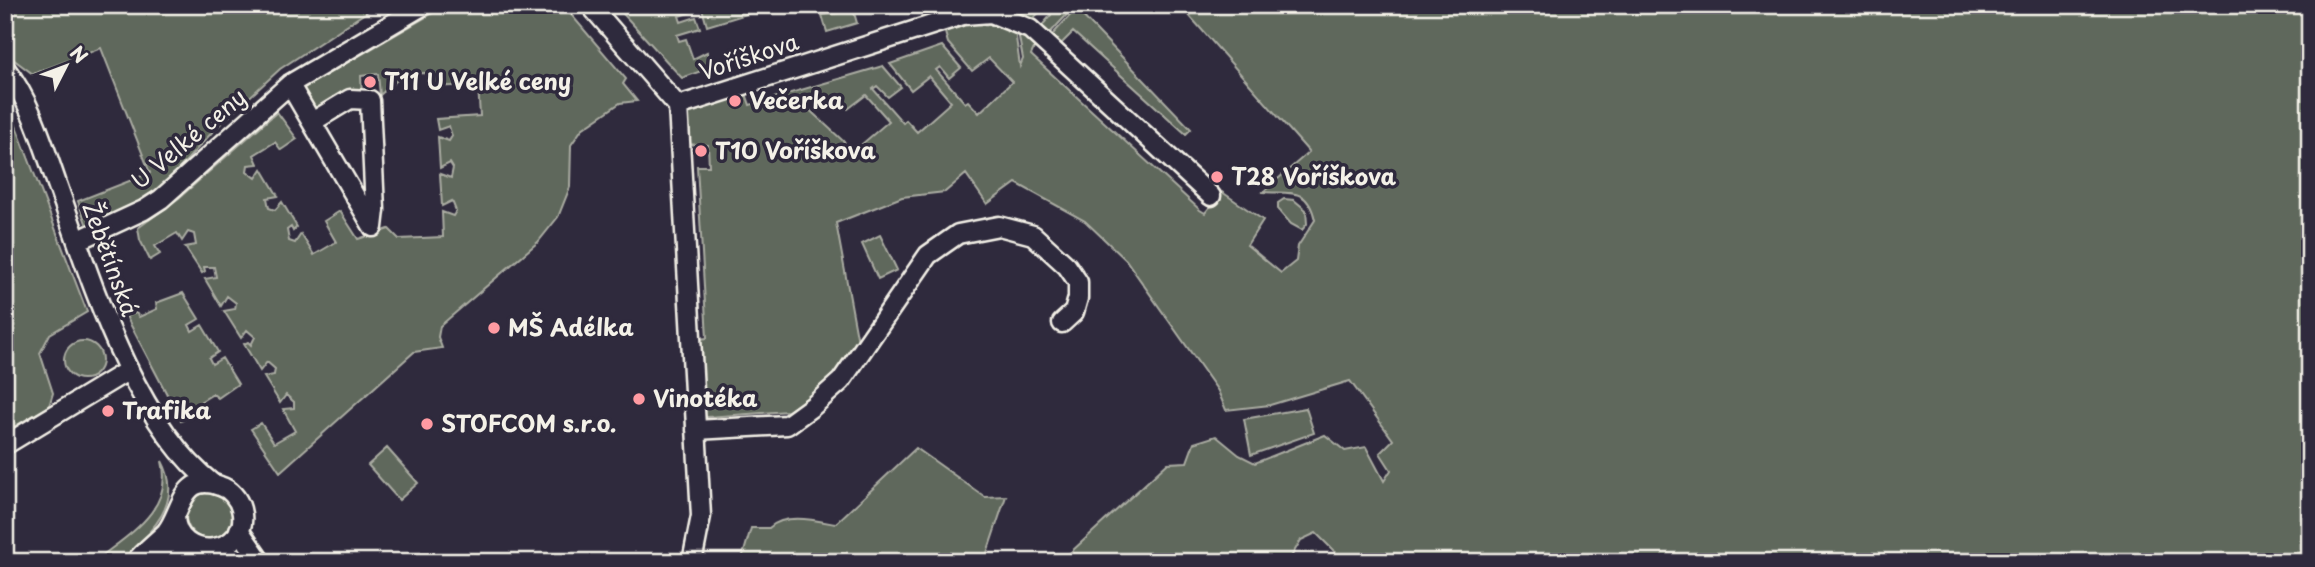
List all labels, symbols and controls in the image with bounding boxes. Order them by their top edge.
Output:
street label: Voříškova [694,23,803,88]
north arrow [32,32,102,102]
text: N [64,39,95,69]
place label: T11 U Velké ceny [384,63,571,98]
marker: T11 U Velké ceny [362,74,378,90]
street label: U Velké ceny [123,79,253,197]
place label: Večerka [749,82,844,117]
marker: Večerka [727,93,743,109]
place label: T10 Voříškova [715,132,876,167]
marker: T10 Voříškova [693,143,709,159]
place label: T28 Voříškova [1231,158,1397,193]
marker: T28 Voříškova [1209,169,1225,185]
street label: Žebětínská [74,196,149,321]
place label: MŠ Adélka [508,309,634,344]
marker: MŠ Adélka [486,320,502,336]
place label: Vinotéka [653,380,758,415]
marker: Vinotéka [631,391,647,407]
place label: Trafika [122,392,211,427]
marker: Trafika [100,403,116,419]
place label: STOFCOM s.r.o. [441,405,616,440]
marker: STOFCOM s.r.o. [419,416,435,432]

